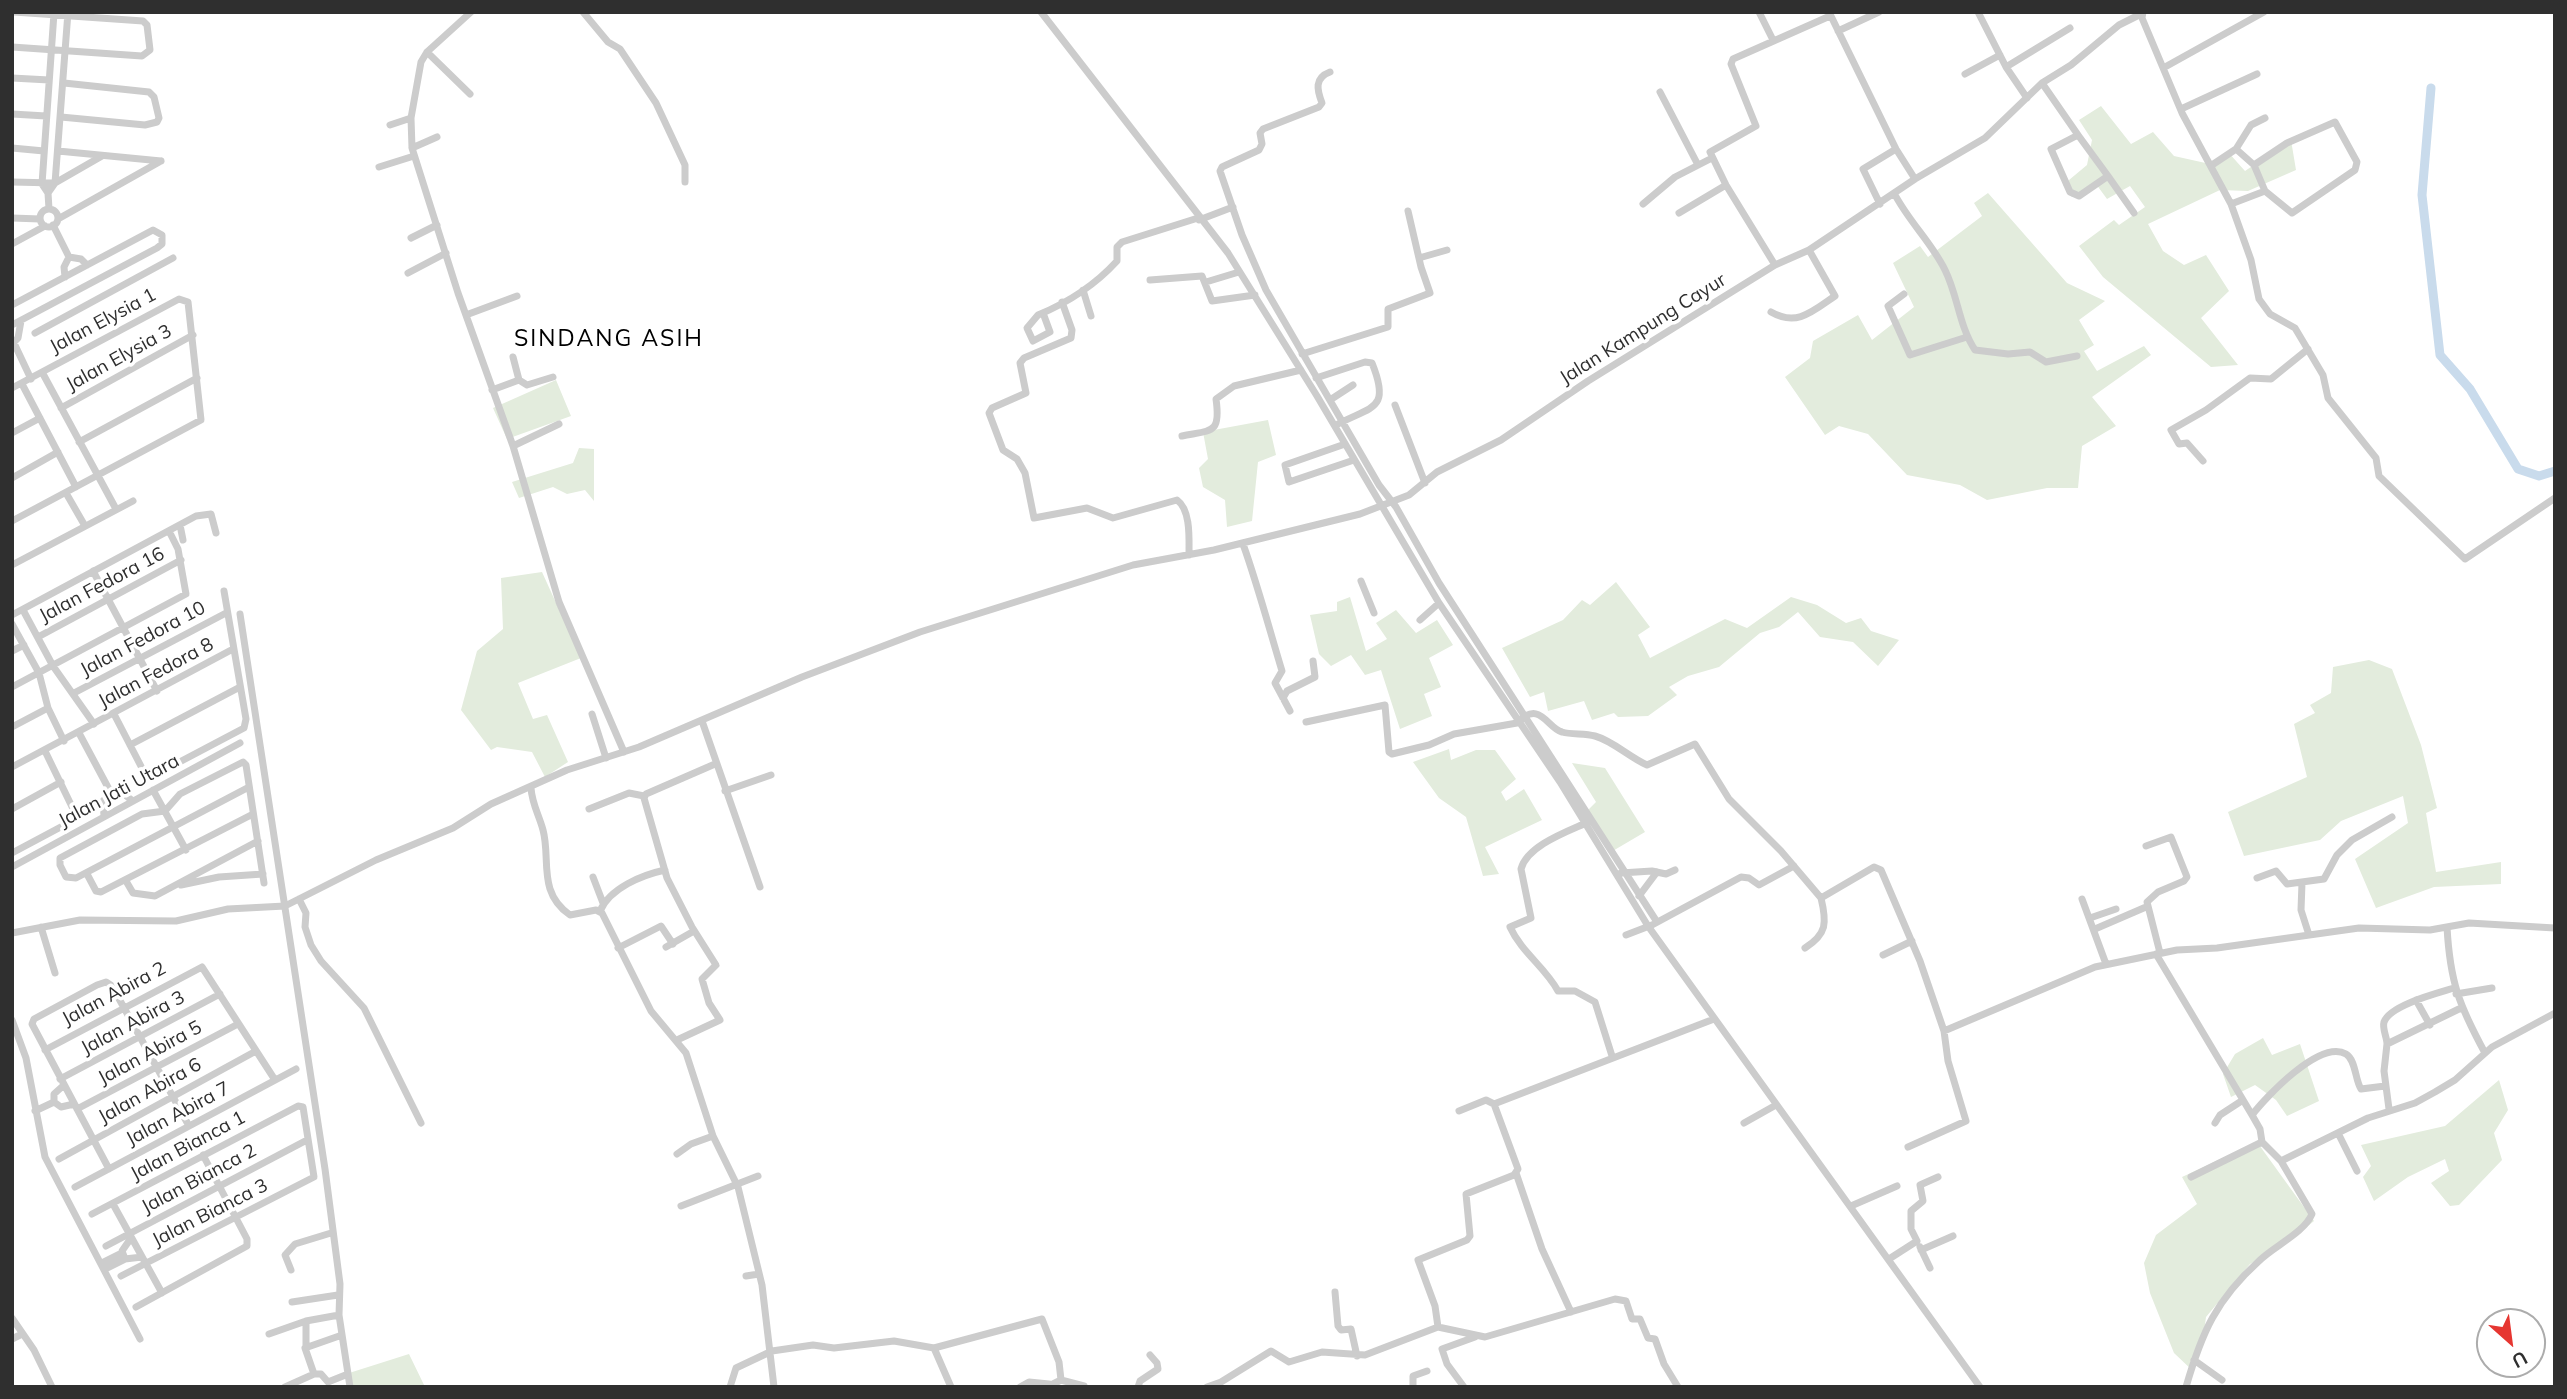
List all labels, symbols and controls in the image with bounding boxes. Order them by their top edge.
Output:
street label: Jalan Kampung Cayur [1556,269,1730,389]
street label: Jalan Elysia 1 [46,283,160,359]
street label: Jalan Elysia 3 [62,320,176,396]
district label: SINDANG ASIH [516,325,702,353]
street label: Jalan Fedora 16 [35,542,169,628]
street label: Jalan Fedora 10 [76,596,210,682]
street label: Jalan Fedora 8 [95,633,217,713]
street label: Jalan Jati Utara [55,750,183,832]
street label: Jalan Abira 2 [58,957,170,1031]
street label: Jalan Abira 3 [77,986,189,1060]
street label: Jalan Abira 5 [94,1016,206,1090]
street label: Jalan Abira 6 [95,1053,205,1129]
street label: Jalan Abira 7 [122,1077,234,1151]
street label: Jalan Bianca 1 [127,1106,249,1186]
street label: Jalan Bianca 2 [138,1139,260,1219]
street label: Jalan Bianca 3 [148,1174,272,1252]
north arrow [2476,1308,2546,1378]
text: U [2508,1346,2532,1374]

